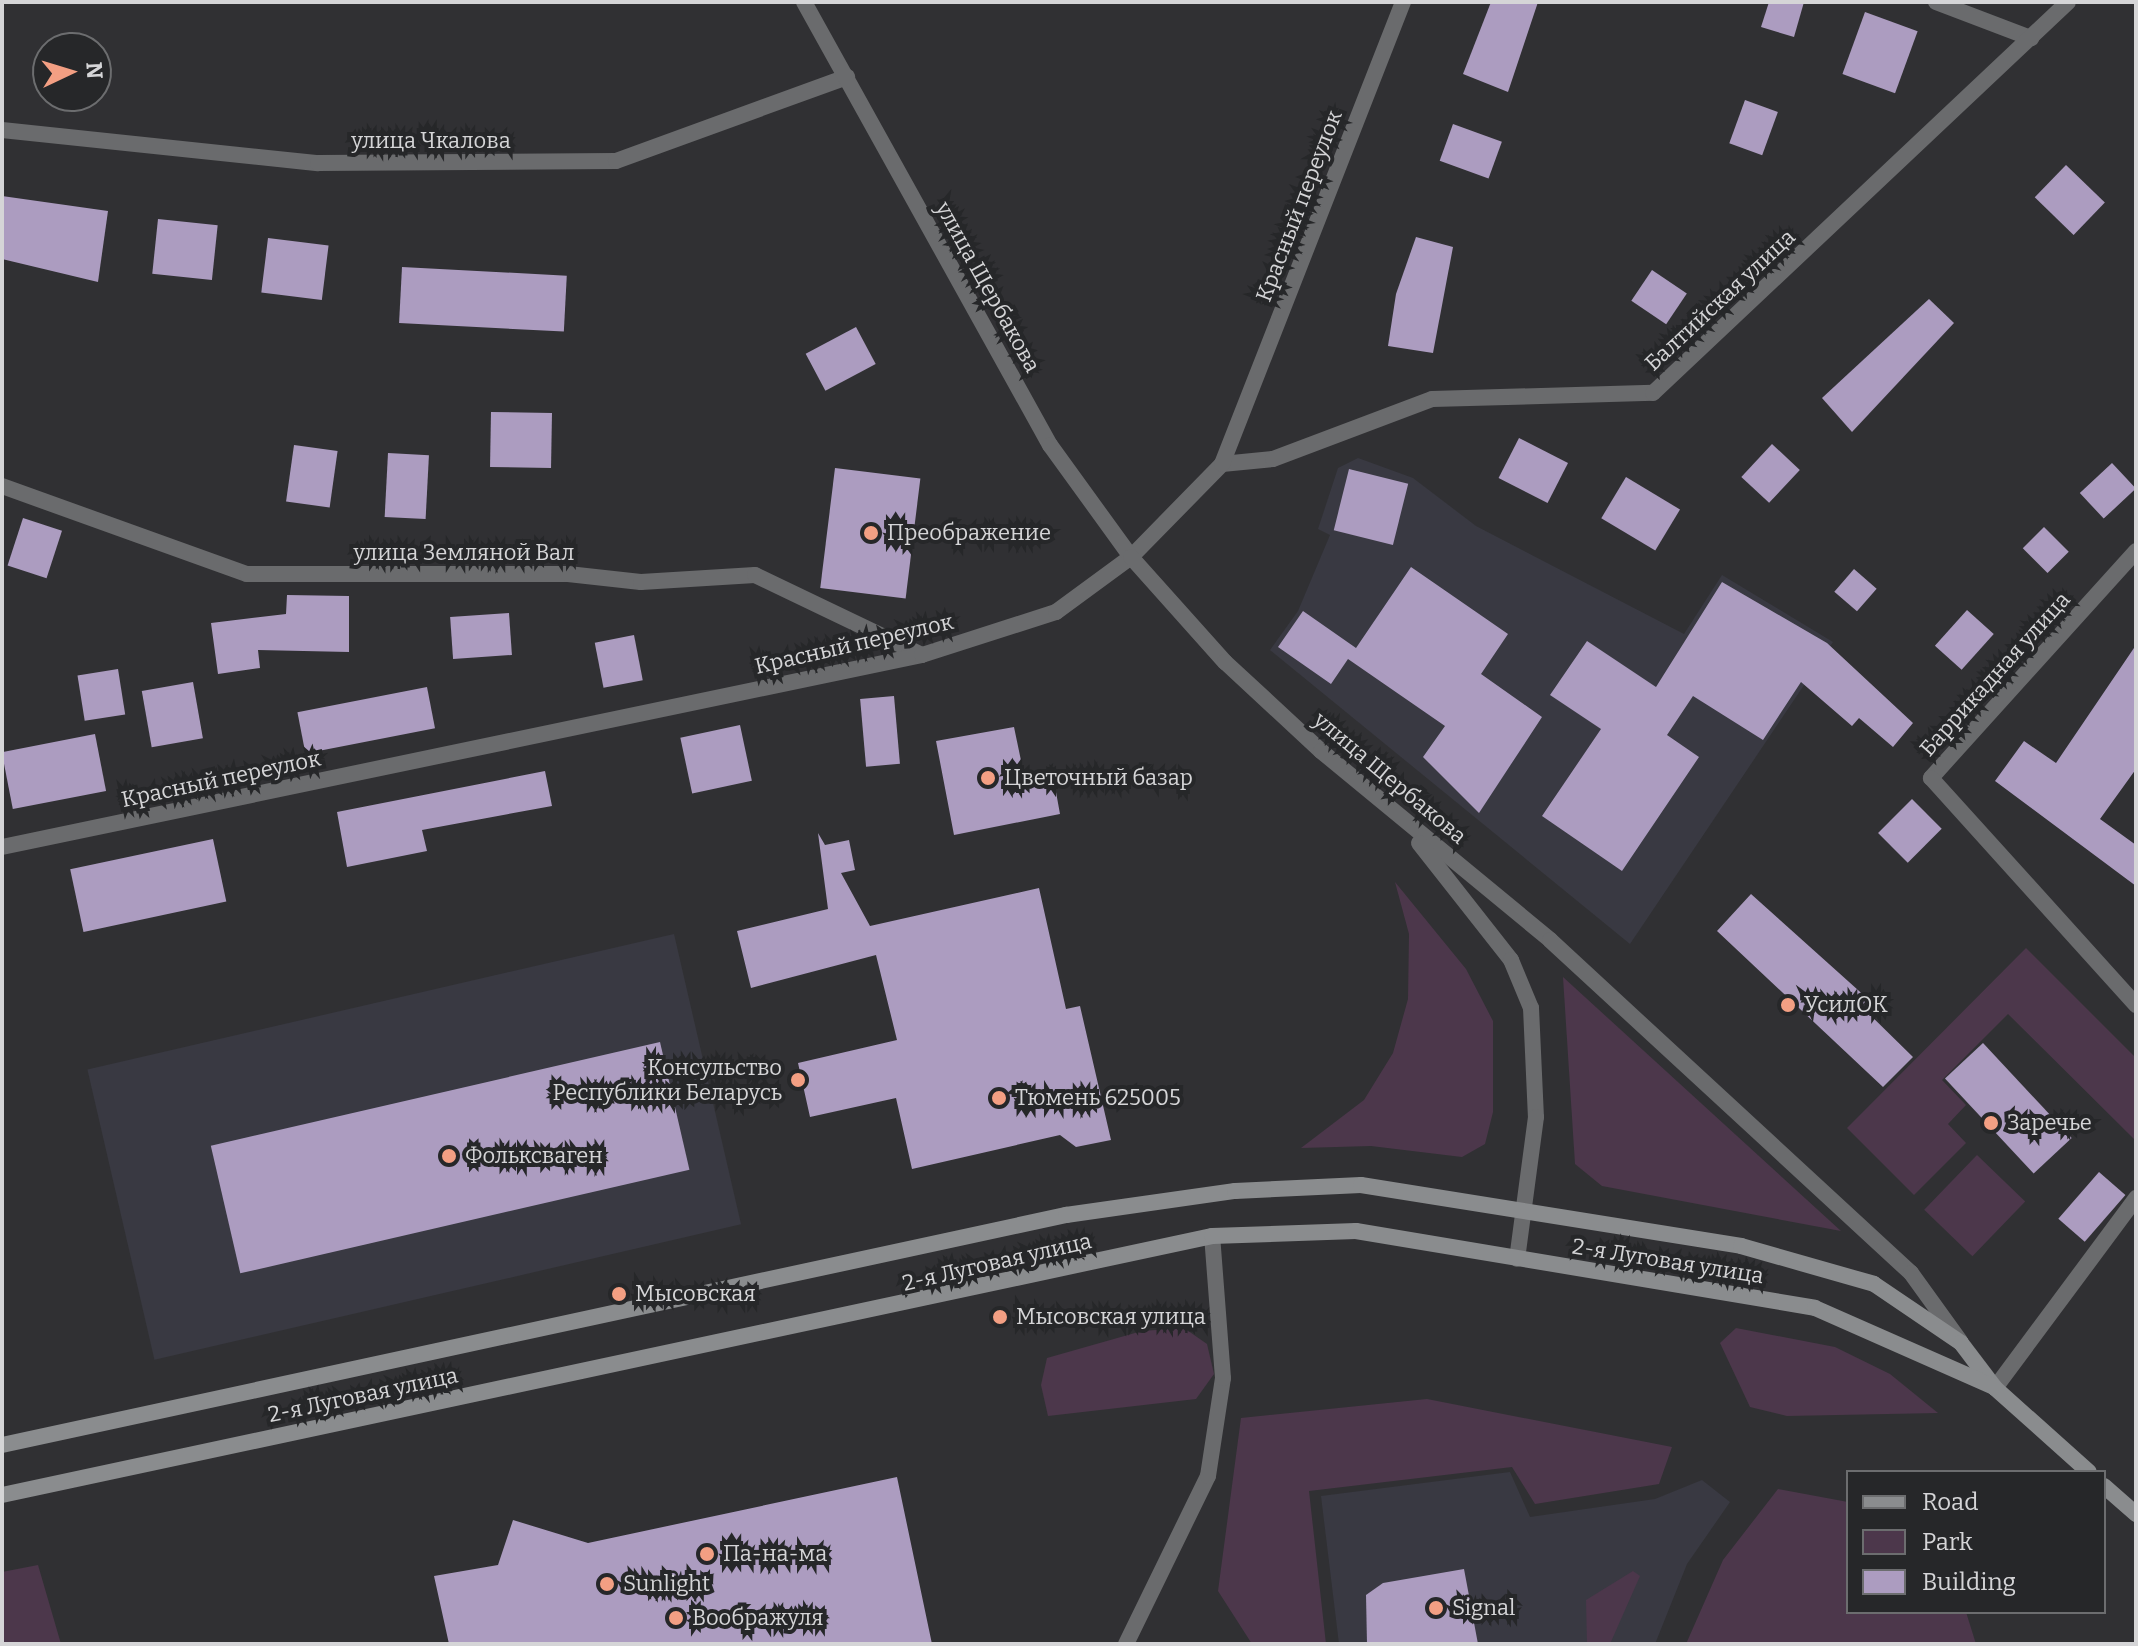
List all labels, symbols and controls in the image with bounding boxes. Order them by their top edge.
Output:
north arrow [32,32,112,112]
text: N [80,61,109,80]
street label: Красный переулок [1250,107,1348,305]
street label: улица Чкалова [351,128,511,154]
street label: улица Щербакова [930,197,1046,377]
street label: Балтийская улица [1640,224,1800,376]
place label: Преображение [887,520,1051,546]
marker: Преображение [862,524,880,542]
street label: улица Земляной Вал [354,540,574,566]
street label: Баррикадная улица [1914,586,2076,762]
street label: Красный переулок [752,608,956,680]
street label: улица Щербакова [1308,706,1472,850]
street label: Красный переулок [119,745,323,813]
place label: Цветочный базар [1004,765,1193,791]
marker: Цветочный базар [979,769,997,787]
place label: УсилОК [1804,992,1888,1018]
marker: УсилОК [1779,996,1797,1014]
place label: Консульство Республики Беларусь [552,1054,782,1106]
marker: Консульство Республики Беларусь [789,1071,807,1089]
place label: Тюмень 625005 [1015,1085,1181,1111]
marker: Тюмень 625005 [990,1089,1008,1107]
place label: Заречье [2007,1110,2092,1136]
marker: Заречье [1982,1114,2000,1132]
place label: Фольксваген [465,1143,603,1169]
marker: Фольксваген [440,1147,458,1165]
street label: 2-я Луговая улица [900,1227,1094,1297]
street label: 2-я Луговая улица [1570,1233,1766,1289]
place label: Мысовская [635,1281,756,1307]
marker: Мысовская [610,1285,628,1303]
place label: Мысовская улица [1016,1304,1206,1330]
marker: Мысовская улица [991,1308,1009,1326]
street label: 2-я Луговая улица [266,1362,460,1428]
legend [1846,1470,2106,1614]
text: Road [1922,1488,1978,1516]
text: Park [1922,1528,1973,1556]
place label: Па-на-ма [723,1541,827,1567]
marker: Па-на-ма [698,1545,716,1563]
text: Building [1922,1568,2016,1596]
place label: Sunlight [623,1571,710,1597]
marker: Sunlight [598,1575,616,1593]
place label: Signal [1452,1595,1515,1621]
marker: Signal [1427,1599,1445,1617]
place label: Воображуля [692,1605,823,1631]
marker: Воображуля [667,1609,685,1627]

